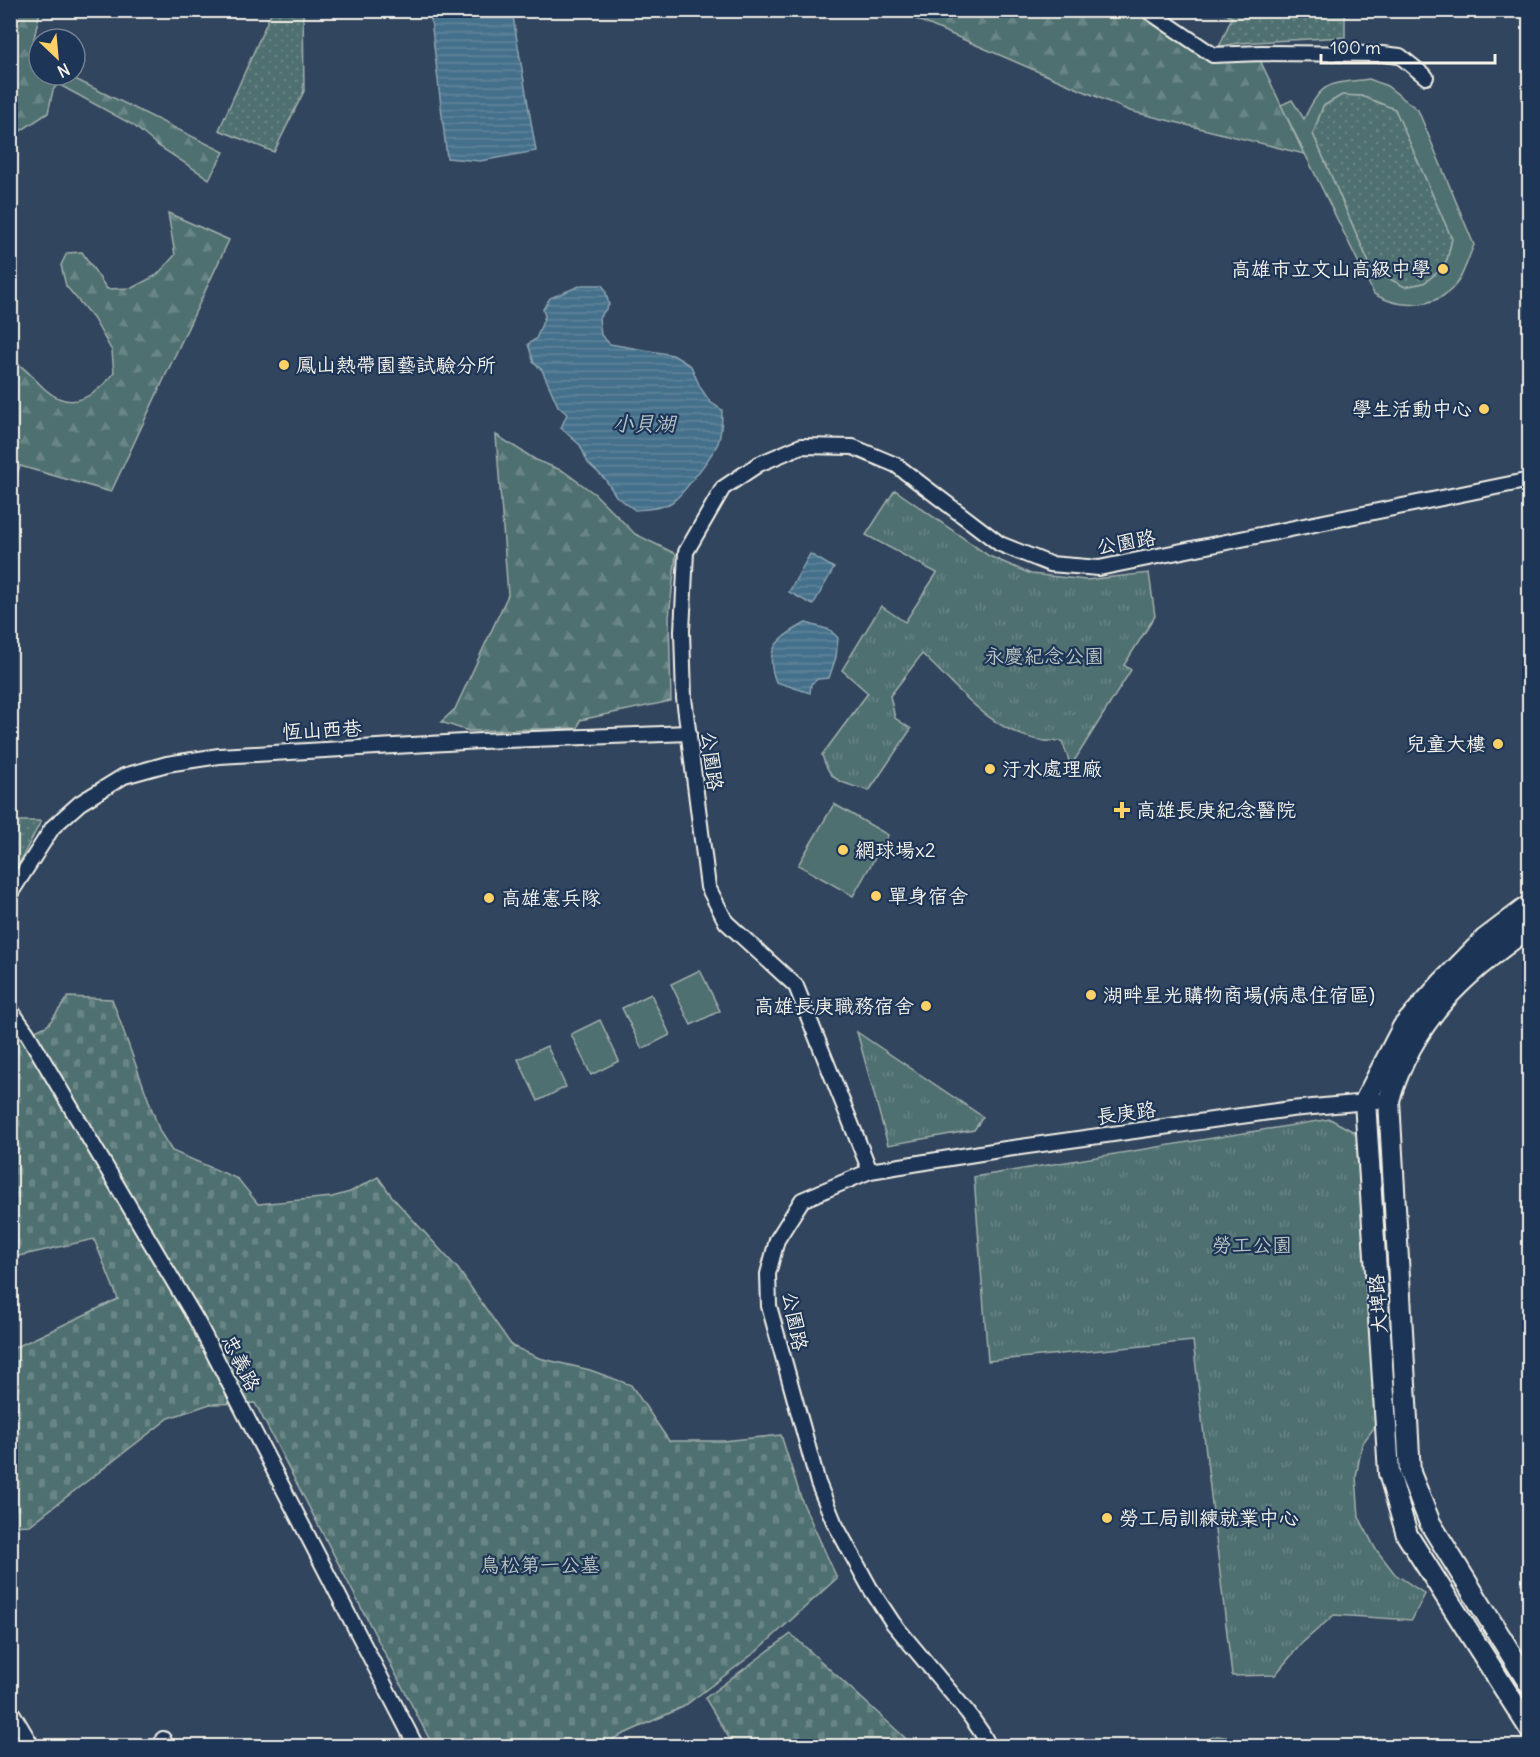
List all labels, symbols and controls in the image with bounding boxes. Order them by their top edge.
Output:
north arrow [27,27,87,87]
scale bar [1321,27,1495,65]
text: 100 m [1330,36,1381,59]
text: N [54,59,73,82]
place label: 高雄市立文山高級中學 [1231,256,1431,281]
marker: 高雄市立文山高級中學 [1436,262,1450,276]
place label: 鳳山熱帶園藝試驗分所 [296,352,496,377]
marker: 鳳山熱帶園藝試驗分所 [277,358,291,372]
place label: 學生活動中心 [1352,396,1472,421]
marker: 學生活動中心 [1477,402,1491,416]
water label: 小貝湖 [613,410,677,437]
street label: 公園路 [1094,524,1159,559]
park label: 永慶紀念公園 [984,643,1104,668]
street label: 恆山西巷 [281,715,364,744]
street label: 公園路 [696,730,729,793]
place label: 兒童大樓 [1406,731,1486,756]
marker: 兒童大樓 [1491,737,1505,751]
place label: 汙水處理廠 [1002,756,1102,781]
marker: 汙水處理廠 [983,762,997,776]
place label: 高雄長庚紀念醫院 [1136,797,1296,822]
marker: 高雄長庚紀念醫院 [1113,801,1131,819]
place label: 網球場x2 [855,837,936,862]
marker: 網球場x2 [836,843,850,857]
place label: 單身宿舍 [888,883,968,908]
place label: 高雄憲兵隊 [501,885,601,910]
marker: 單身宿舍 [869,889,883,903]
marker: 高雄憲兵隊 [482,891,496,905]
place label: 湖畔星光購物商場(病患住宿區) [1103,982,1375,1007]
marker: 湖畔星光購物商場(病患住宿區) [1084,988,1098,1002]
place label: 高雄長庚職務宿舍 [754,993,914,1018]
marker: 高雄長庚職務宿舍 [919,999,933,1013]
street label: 長庚路 [1094,1096,1158,1129]
park label: 勞工公園 [1212,1232,1292,1257]
street label: 大埤路 [1363,1272,1392,1335]
street label: 公園路 [777,1289,814,1354]
street label: 忠義路 [217,1330,267,1396]
place label: 勞工局訓練就業中心 [1119,1505,1299,1530]
marker: 勞工局訓練就業中心 [1100,1511,1114,1525]
park label: 鳥松第一公墓 [480,1552,600,1577]

